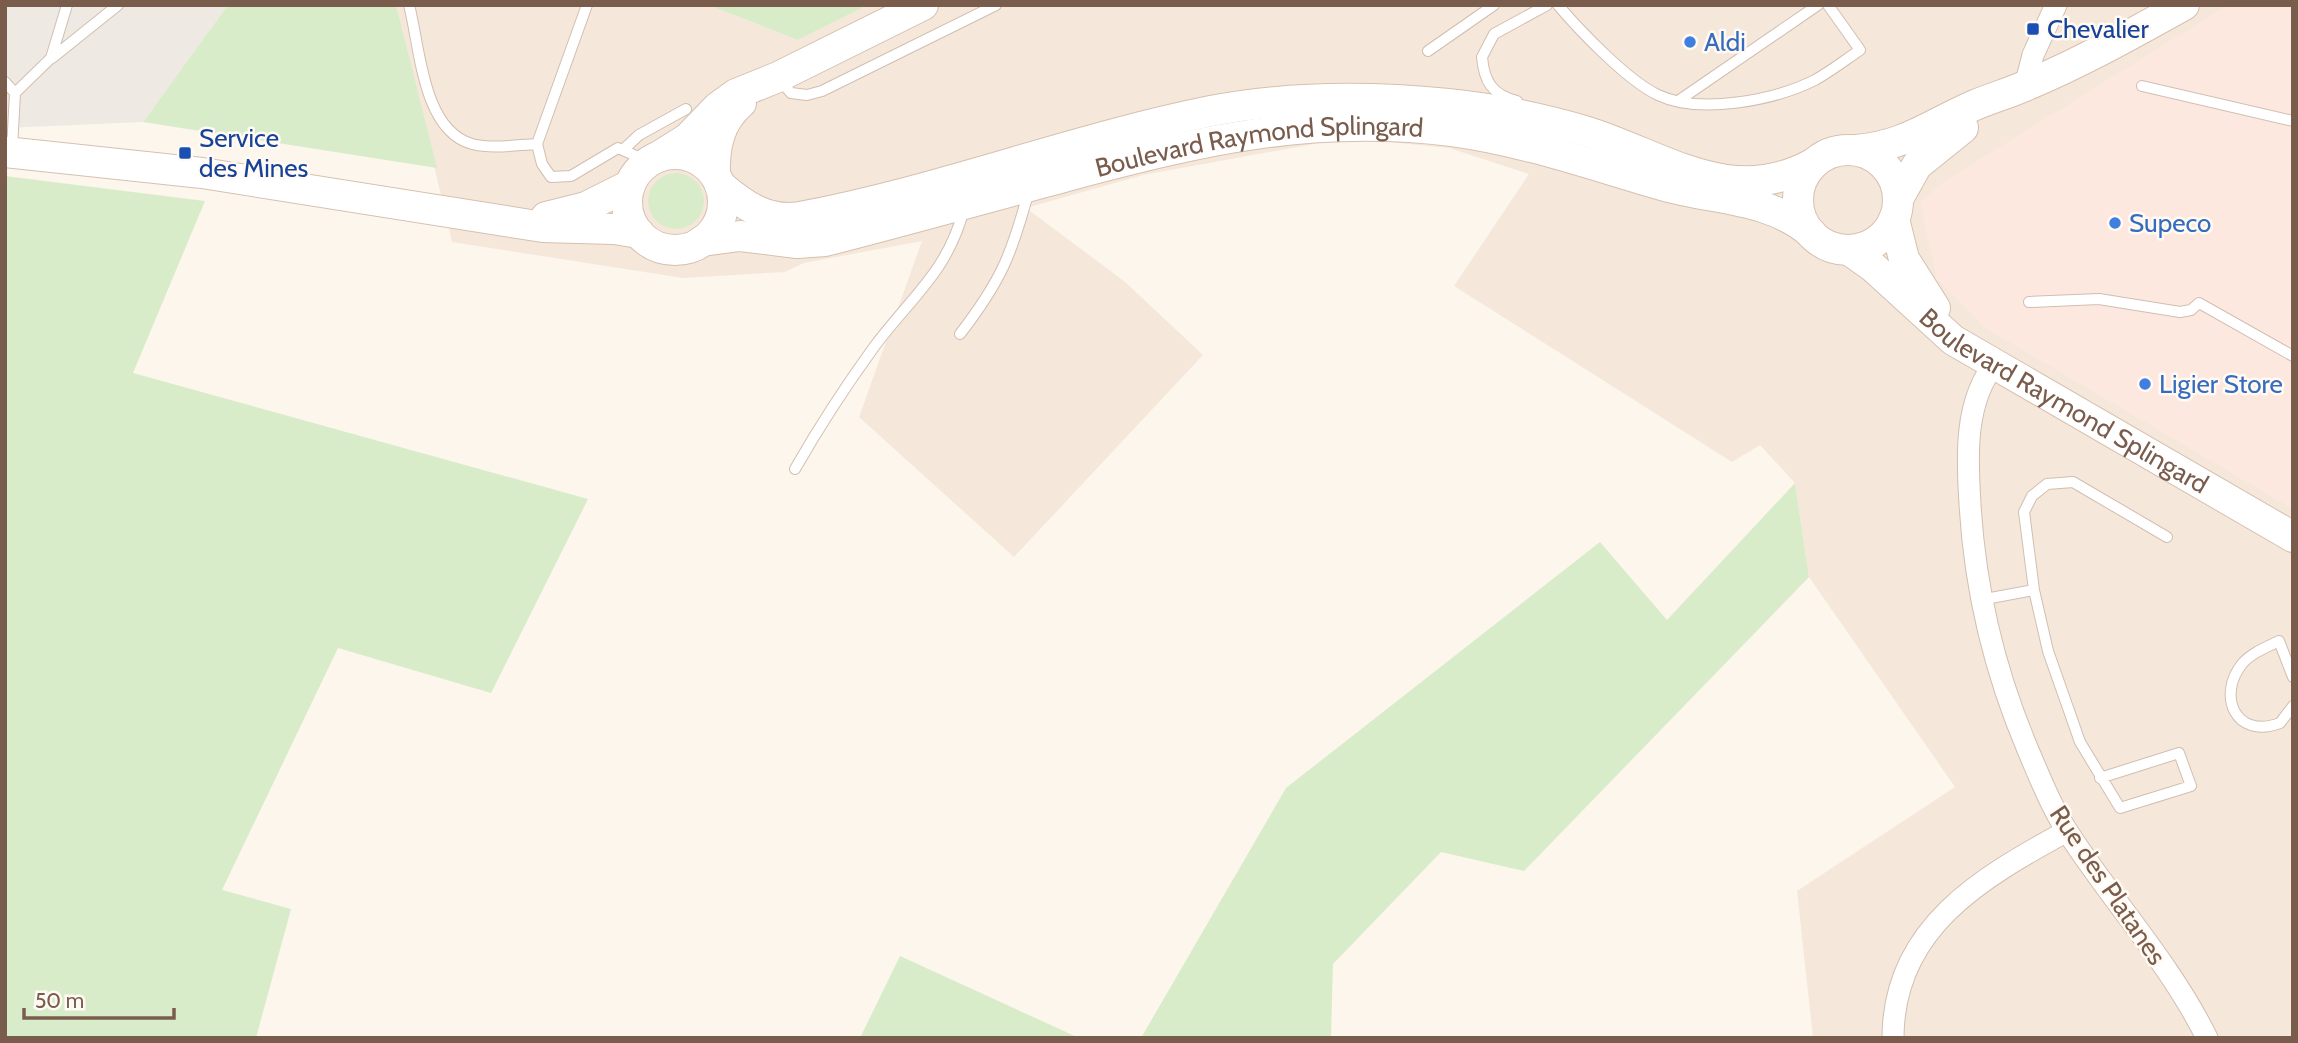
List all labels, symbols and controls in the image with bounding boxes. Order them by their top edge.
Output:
place label: Chevalier [2047,13,2149,45]
marker: Chevalier [2025,21,2041,37]
place label: Aldi [1704,26,1746,58]
marker: Aldi [1682,34,1698,50]
street label: Boulevard Raymond Splingard [1092,110,1425,184]
place label: Service des Mines [199,122,309,184]
marker: Service des Mines [177,145,193,161]
place label: Supeco [2129,207,2211,239]
marker: Supeco [2107,215,2123,231]
street label: Boulevard Raymond Splingard [1913,301,2214,500]
place label: Ligier Store [2159,368,2283,400]
marker: Ligier Store [2137,376,2153,392]
street label: Rue des Platanes [2043,799,2173,971]
scale bar [24,976,175,1020]
text: 50 m [35,988,84,1013]

